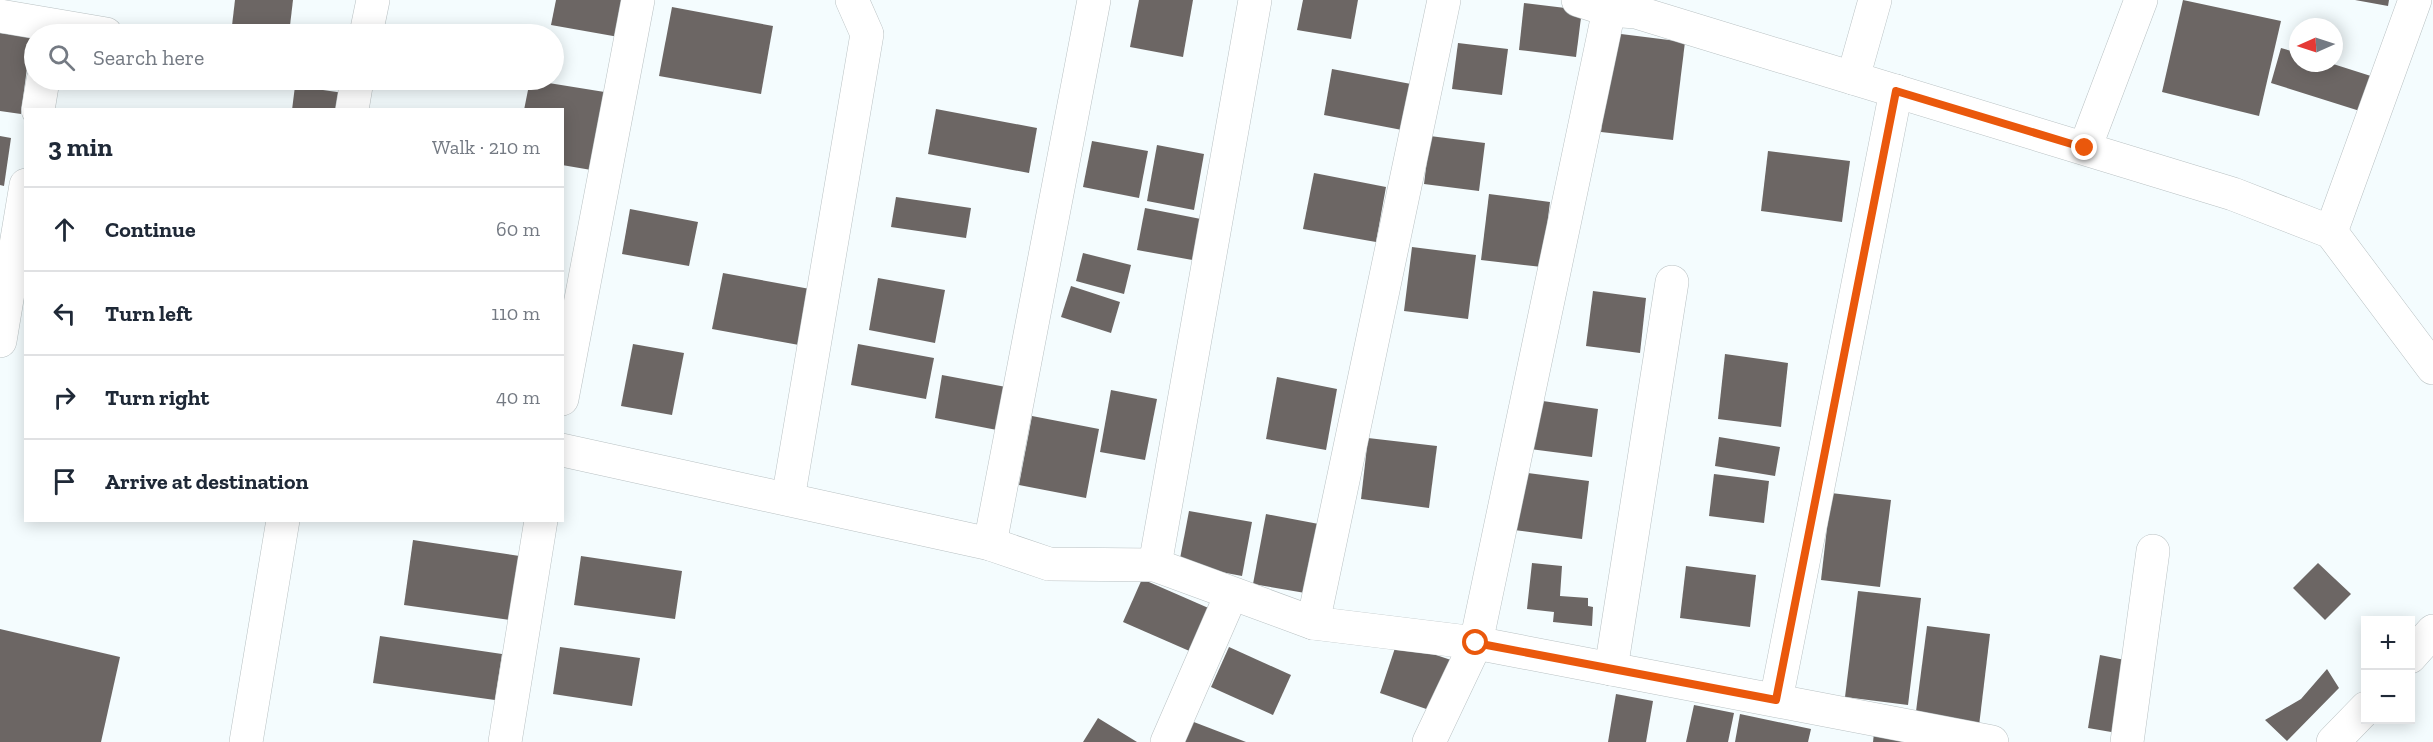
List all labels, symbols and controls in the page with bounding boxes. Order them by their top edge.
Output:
north arrow [2289,18,2343,72]
search box [24,24,564,90]
icon: search [45,41,78,74]
text: Search here [93,44,204,71]
text: 3 min [48,131,113,163]
route end [2071,134,2097,160]
text: Walk · 210 m [432,135,540,159]
icon: ahead [48,213,81,246]
text: Continue [105,216,196,243]
text: 60 m [496,217,540,241]
icon: left [48,297,81,330]
text: Turn left [105,300,192,327]
text: 110 m [491,301,540,325]
icon: right [48,381,81,414]
text: Turn right [105,384,209,411]
text: 40 m [496,385,540,409]
icon: arrive [48,465,81,498]
text: Arrive at destination [105,468,308,495]
map controls [2361,616,2415,724]
button: + [2361,616,2415,670]
route start [1462,629,1488,655]
button: − [2361,670,2415,724]

